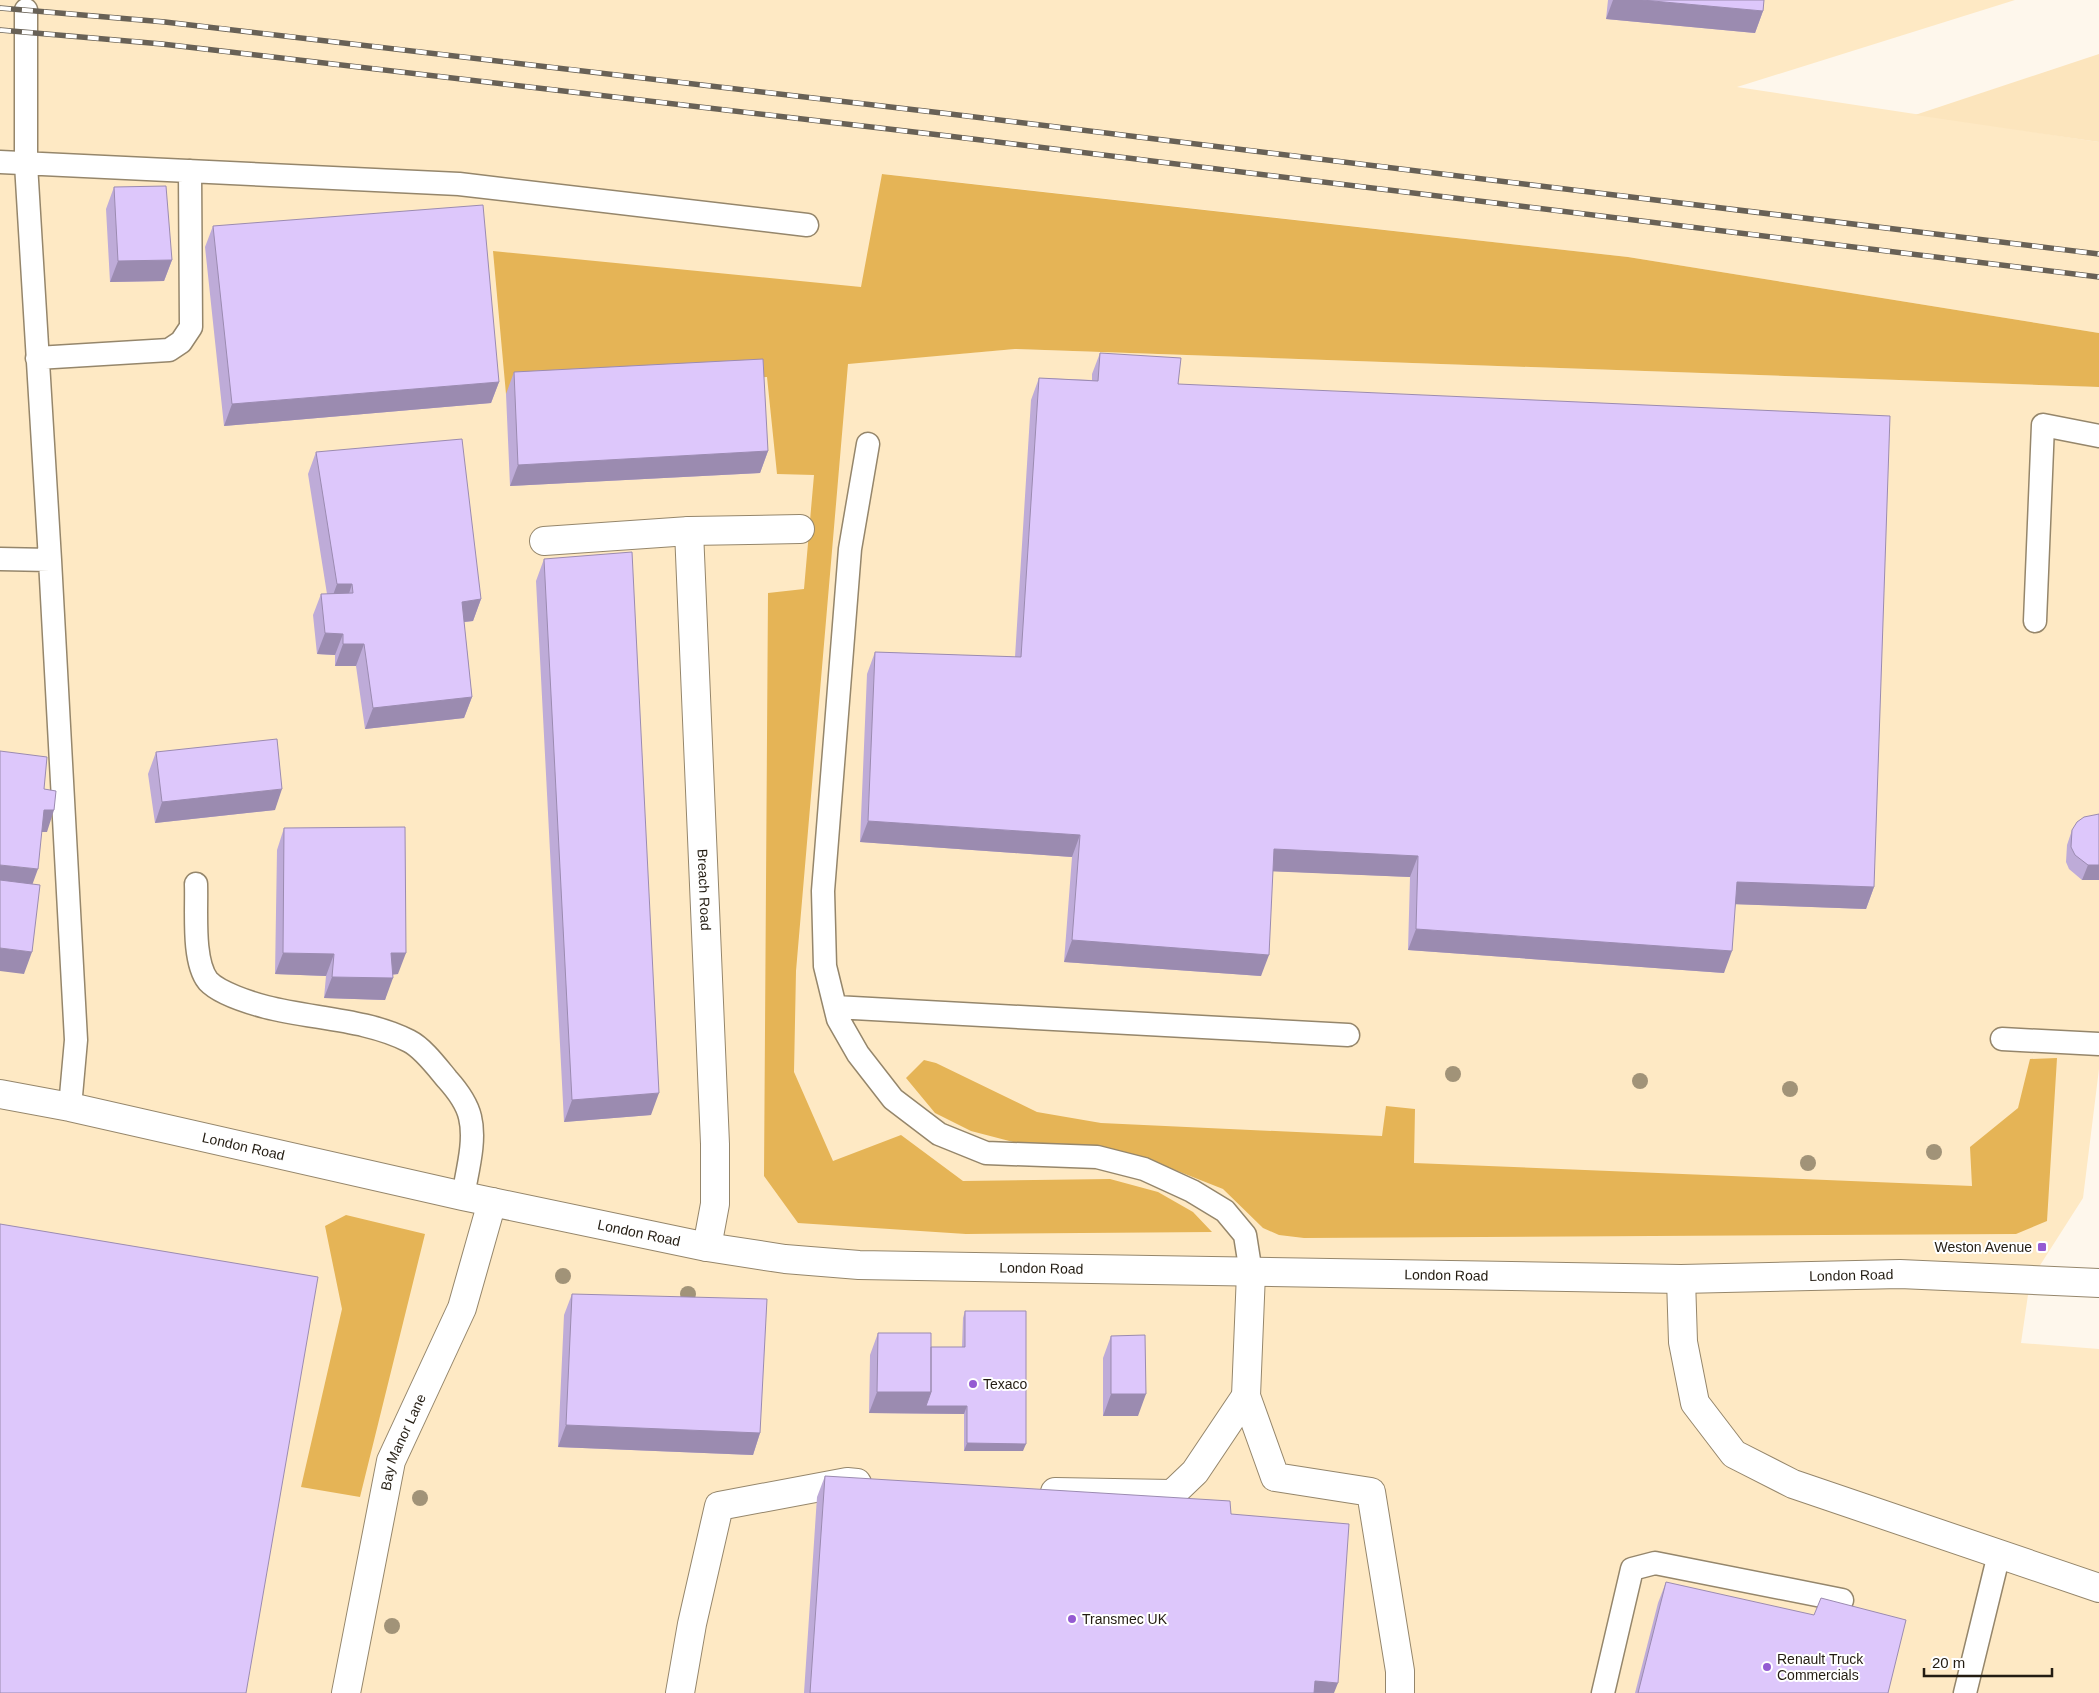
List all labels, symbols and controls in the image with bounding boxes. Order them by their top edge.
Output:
street label: Breach Road [694,848,714,931]
street label: London Road [201,1129,286,1163]
street label: London Road [596,1216,682,1249]
place label: Weston Avenue [1934,1239,2032,1255]
marker: Weston Avenue [2036,1241,2048,1253]
street label: London Road [999,1259,1084,1277]
street label: London Road [1404,1266,1489,1284]
street label: London Road [1809,1266,1894,1284]
place label: Texaco [983,1376,1028,1392]
marker: Texaco [967,1378,979,1390]
street label: Bay Manor Lane [377,1391,429,1492]
place label: Transmec UK [1082,1611,1168,1627]
marker: Transmec UK [1066,1613,1078,1625]
scale bar [1924,1646,2052,1678]
place label: Renault Truck Commercials [1777,1651,1864,1683]
text: 20 m [1932,1654,1965,1671]
marker: Renault Truck Commercials [1761,1661,1773,1673]

